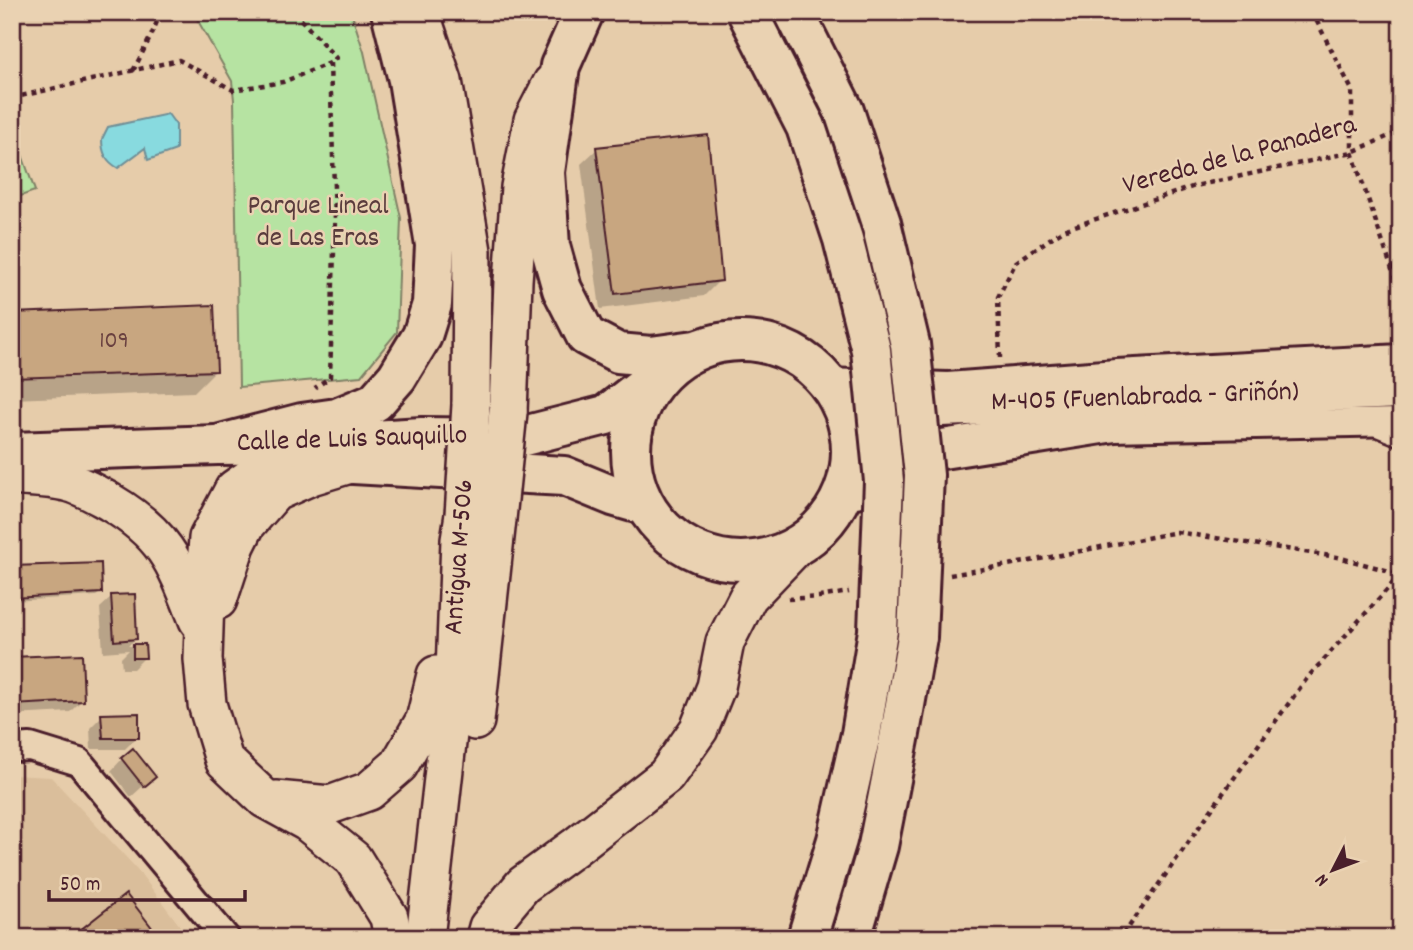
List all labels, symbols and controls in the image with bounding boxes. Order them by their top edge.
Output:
street label: Vereda de la Panadera [1119,106,1362,207]
park label: Parque Lineal de Las Eras [247,188,389,260]
house number: 109 [99,325,129,359]
street label: M-405 (Fuenlabrada - Griñón) [990,374,1300,424]
street label: Calle de Luis Sauquillo [236,417,468,465]
street label: Antigua M-506 [436,478,486,636]
north arrow [1298,834,1368,904]
scale bar [49,859,245,903]
text: N [1310,867,1336,892]
text: 50 m [60,871,100,901]

